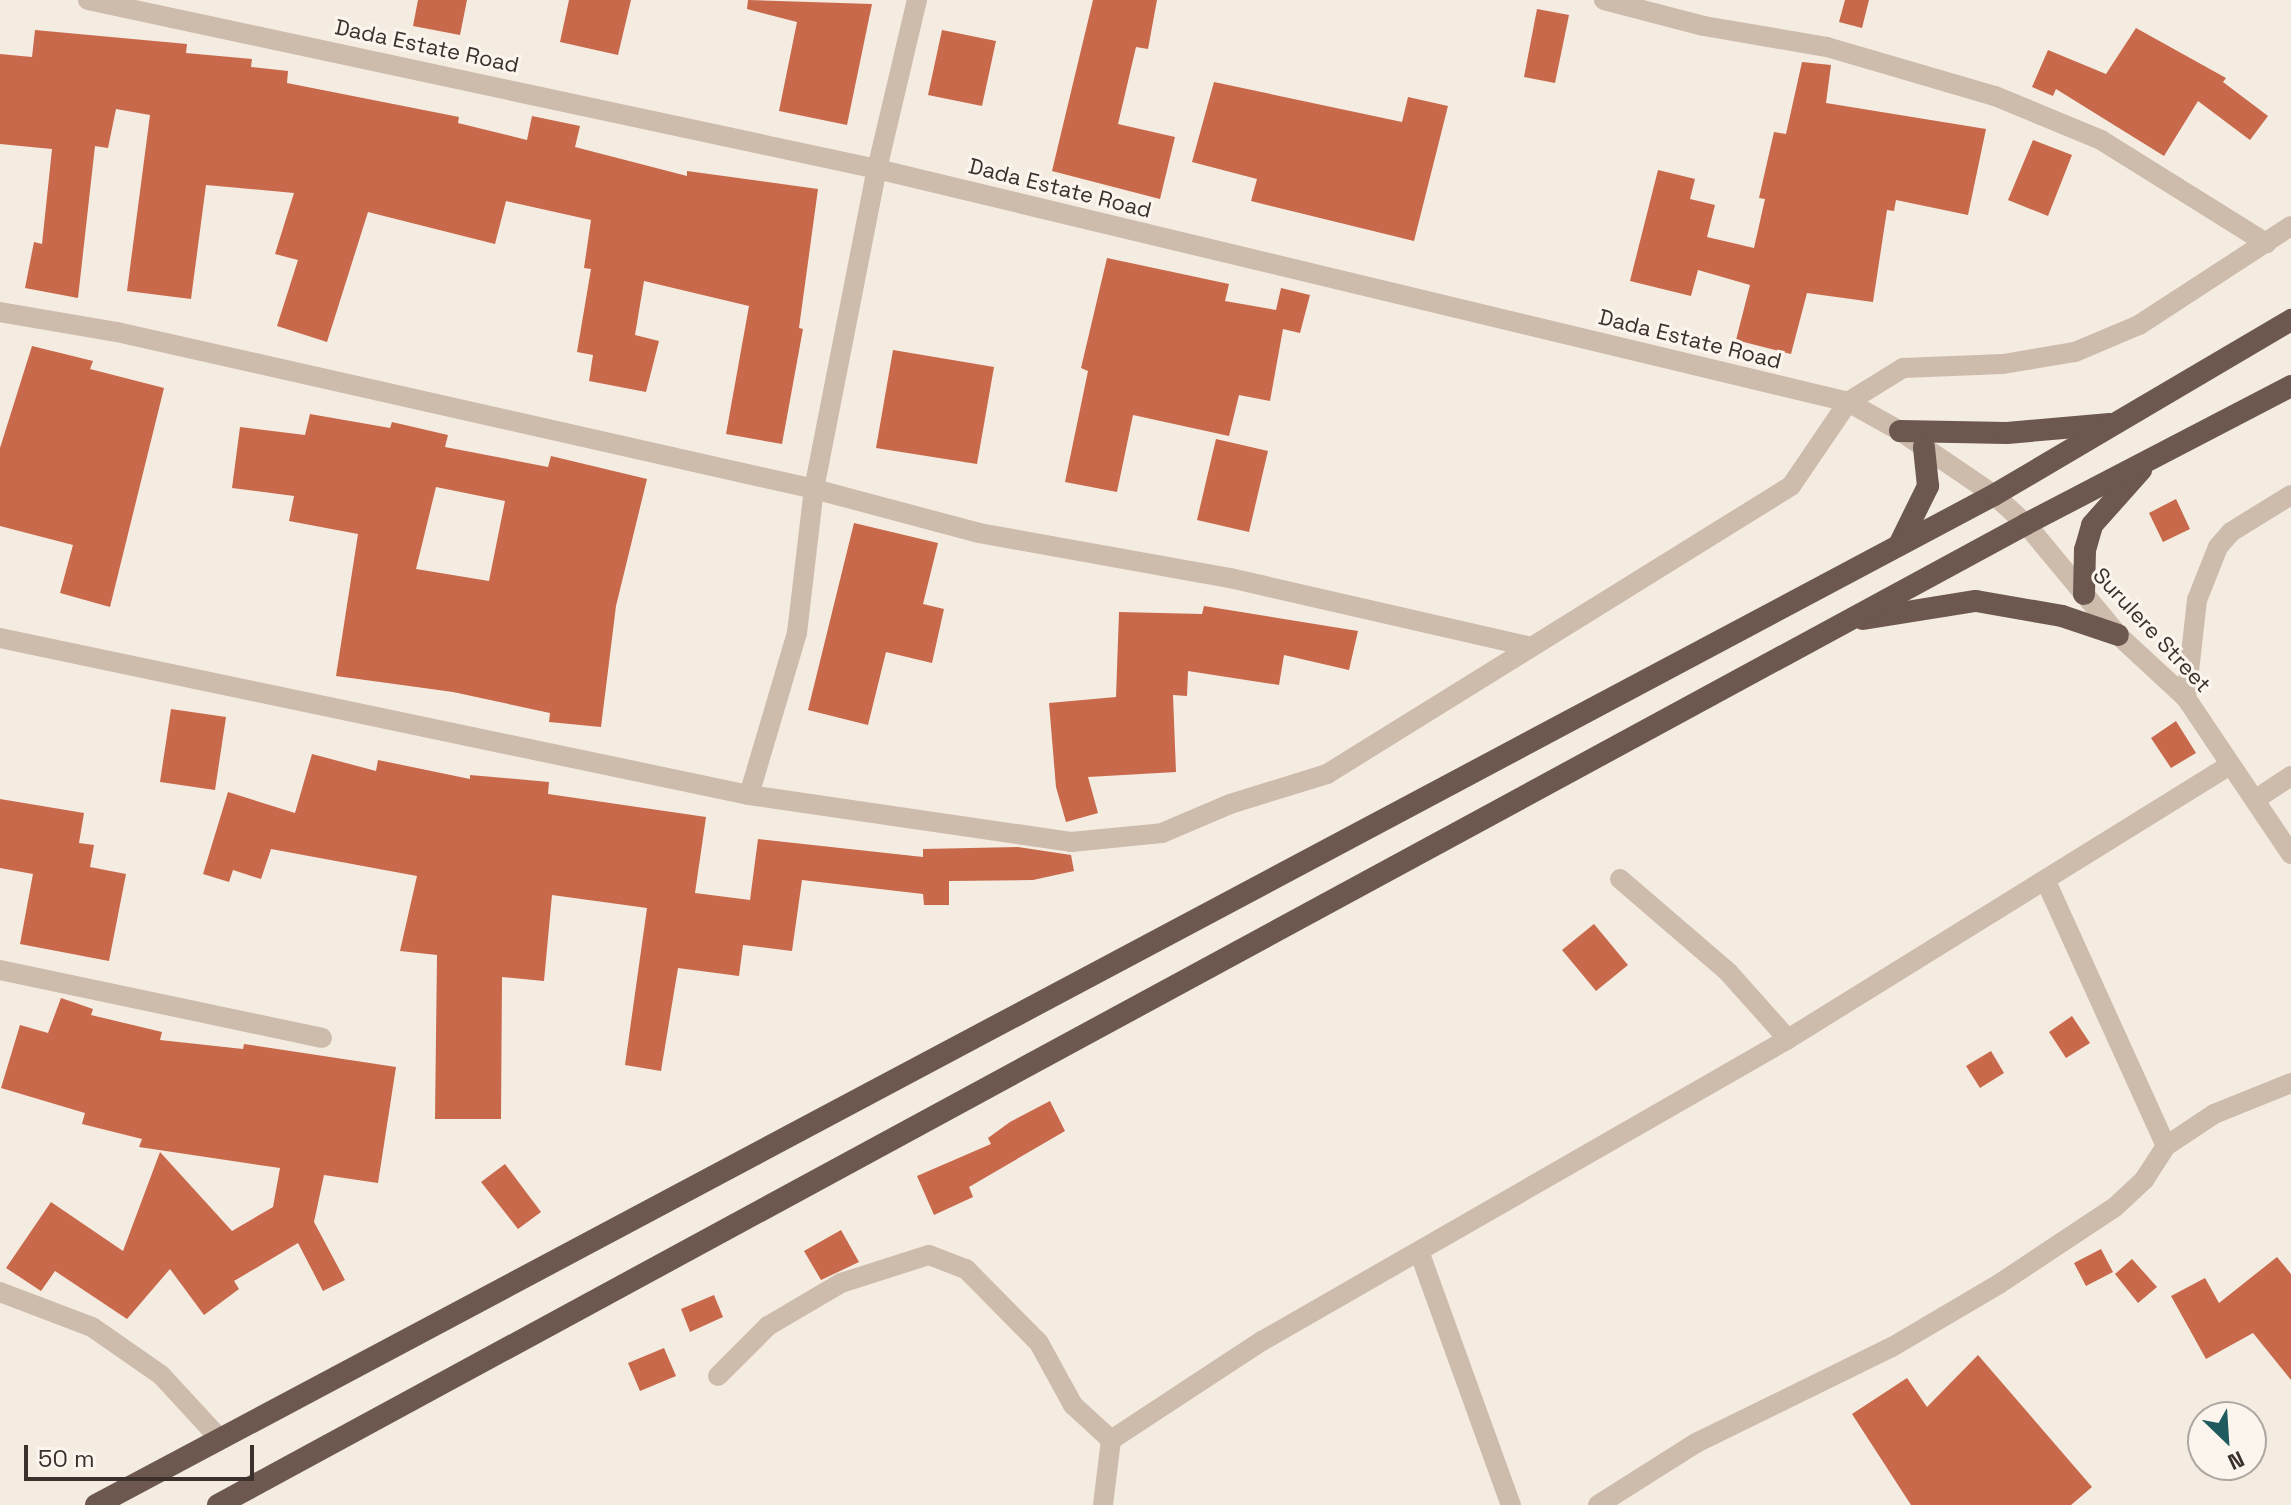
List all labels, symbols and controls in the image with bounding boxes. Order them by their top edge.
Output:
street label: Dada Estate Road [333,14,521,78]
street label: Dada Estate Road [966,153,1154,223]
street label: Dada Estate Road [1596,304,1784,374]
street label: Surulere Street [2087,562,2217,698]
north arrow [2187,1401,2267,1481]
scale bar [28,1429,258,1479]
text: 50 m [38,1443,95,1474]
text: N [2224,1445,2249,1477]

